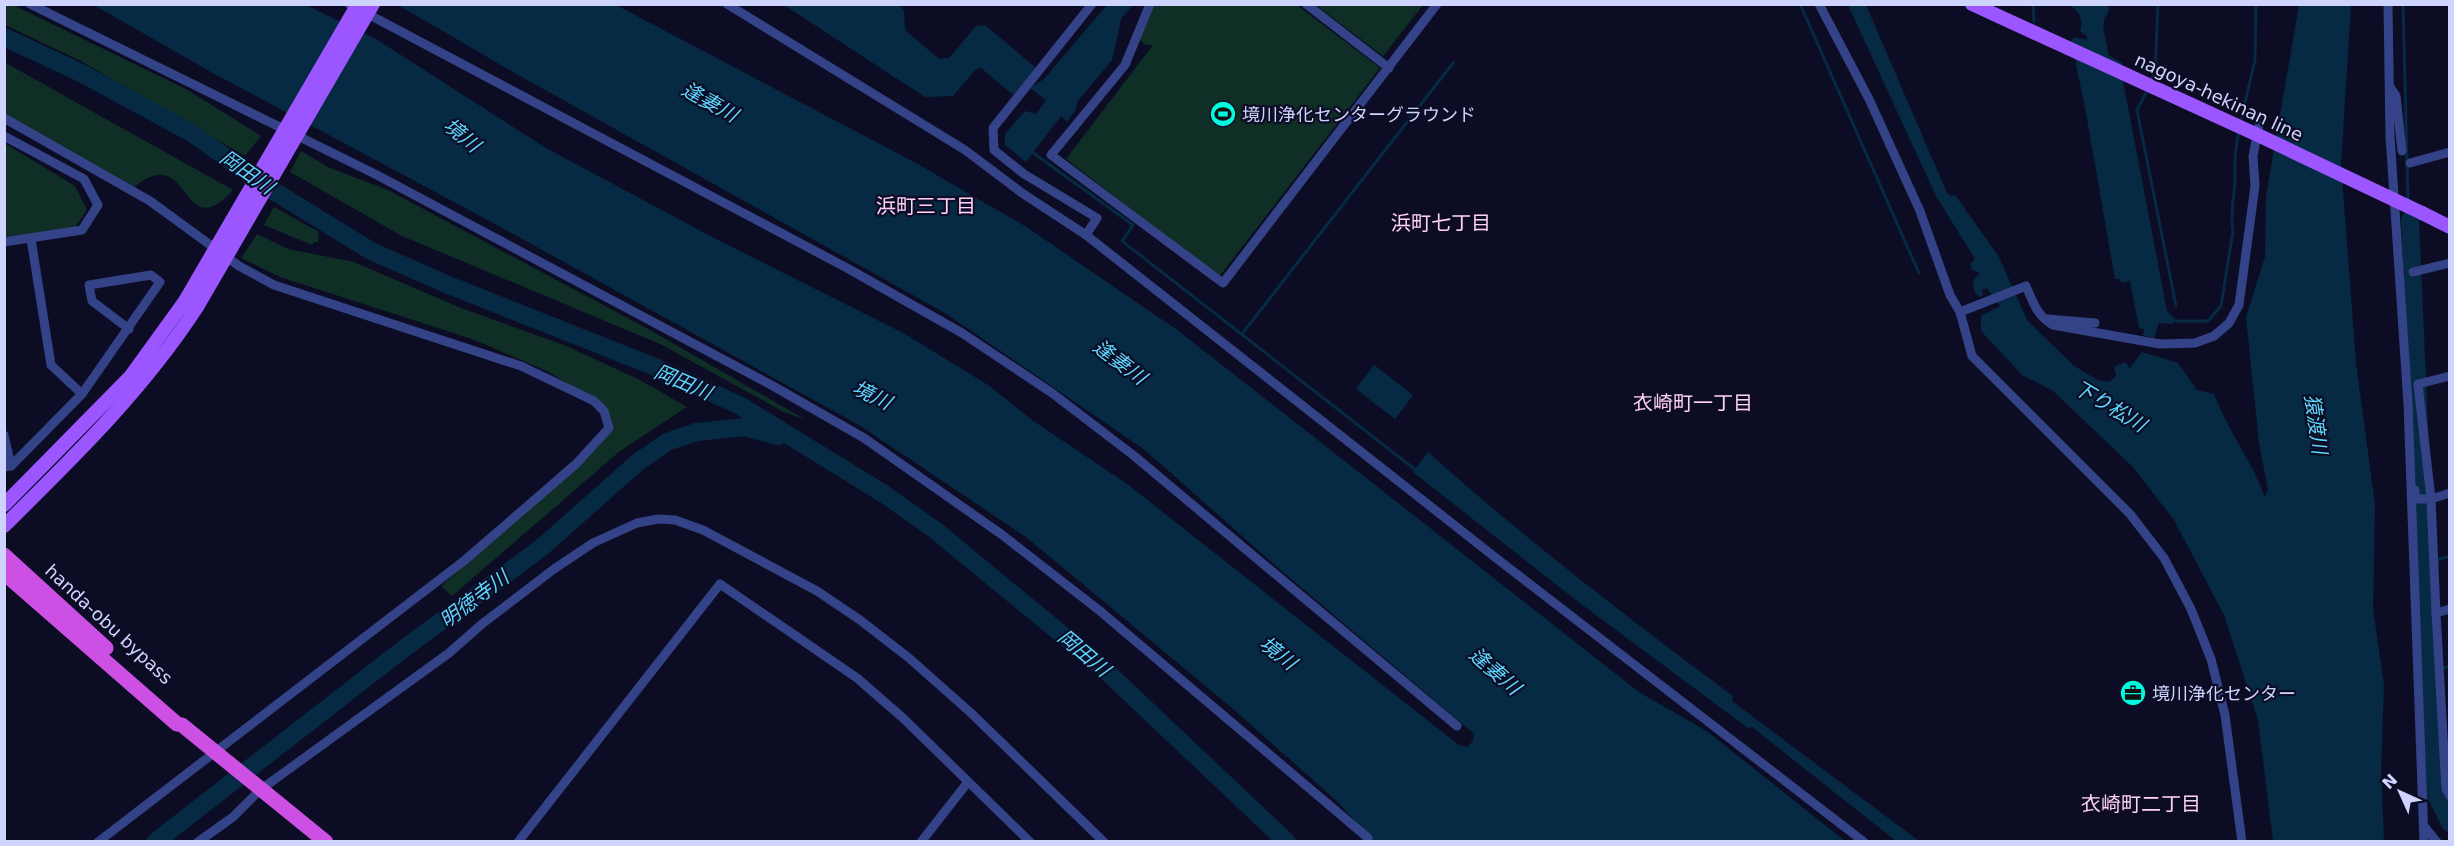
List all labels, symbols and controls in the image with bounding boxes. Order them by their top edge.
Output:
street label: nagoya-hekinan line [2132,49,2306,145]
water label: 逢妻川 [678,77,744,128]
sports icon: 境川浄化センターグラウンド [1208,99,1238,129]
place label: 境川浄化センターグラウンド [1242,104,1476,125]
water label: 境川 [439,113,487,158]
water label: 岡田川 [216,145,280,200]
district label: 浜町三丁目 [876,194,976,218]
district label: 浜町七丁目 [1391,211,1491,235]
water label: 逢妻川 [1089,334,1153,391]
water label: 岡田川 [651,359,717,406]
water label: 境川 [849,375,897,415]
water label: 下り松川 [2070,375,2152,438]
district label: 衣崎町一丁目 [1633,391,1753,415]
water label: 猿渡川 [2300,393,2332,457]
street label: handa-obu bypass [41,560,177,688]
water label: 明徳寺川 [435,564,515,633]
water label: 岡田川 [1053,625,1116,683]
water label: 境川 [1255,631,1303,676]
water label: 逢妻川 [1464,642,1527,701]
office icon: 境川浄化センター [2118,678,2148,708]
place label: 境川浄化センター [2152,683,2296,704]
north arrow [2370,762,2430,822]
text: N [2378,770,2401,793]
district label: 衣崎町二丁目 [2081,792,2201,816]

